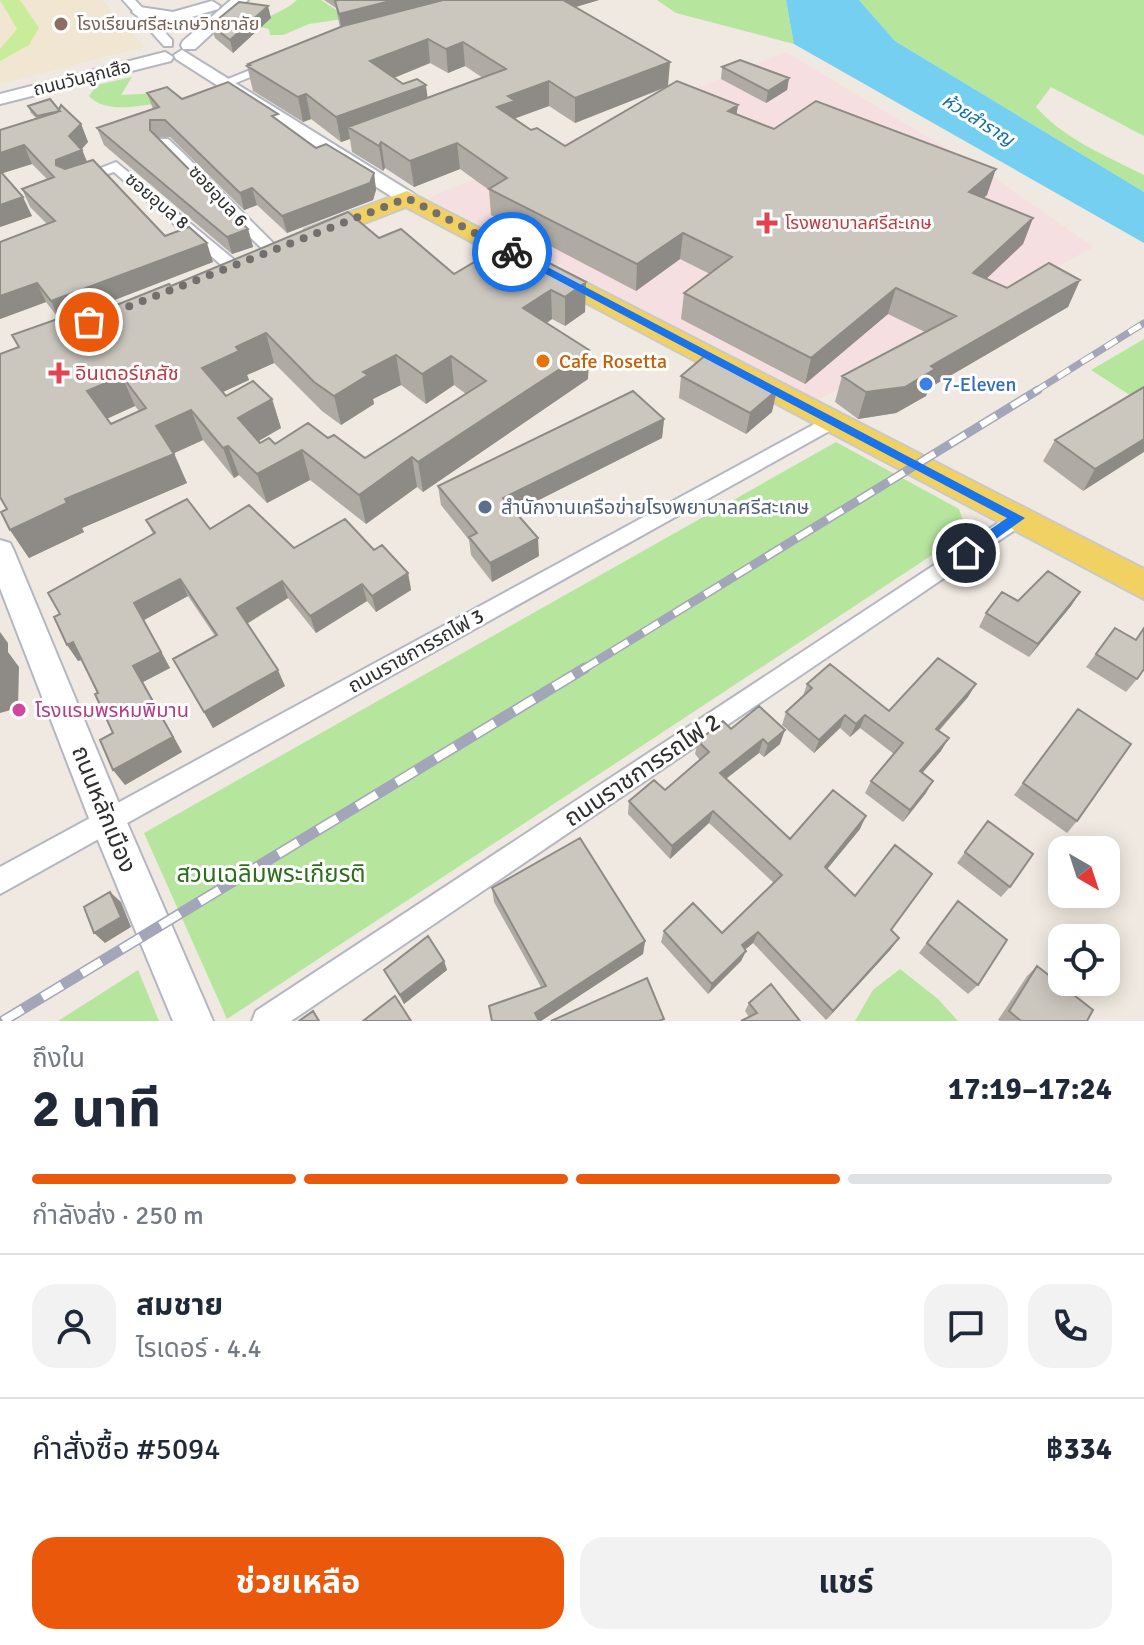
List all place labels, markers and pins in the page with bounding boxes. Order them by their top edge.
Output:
place label: โรงเรียนศรีสะเกษวิทยาลัย [77,13,259,35]
marker: โรงเรียนศรีสะเกษวิทยาลัย [52,15,70,33]
marker: โรงพยาบาลศรีสะเกษ [756,212,778,234]
place label: โรงพยาบาลศรีสะเกษ [785,212,932,234]
pin [55,288,123,356]
place label: Cafe Rosetta [559,349,667,374]
marker: Cafe Rosetta [534,352,552,370]
place label: อินเตอร์เภสัช [75,361,179,386]
marker: อินเตอร์เภสัช [50,364,68,382]
place label: 7-Eleven [942,372,1016,397]
marker: 7-Eleven [917,375,935,393]
place label: สำนักงานเครือข่ายโรงพยาบาลศรีสะเกษ [501,495,809,520]
marker: สำนักงานเครือข่ายโรงพยาบาลศรีสะเกษ [476,498,494,516]
pin [932,519,1000,587]
place label: โรงแรมพรหมพิมาน [35,698,189,723]
marker: โรงแรมพรหมพิมาน [10,701,28,719]

